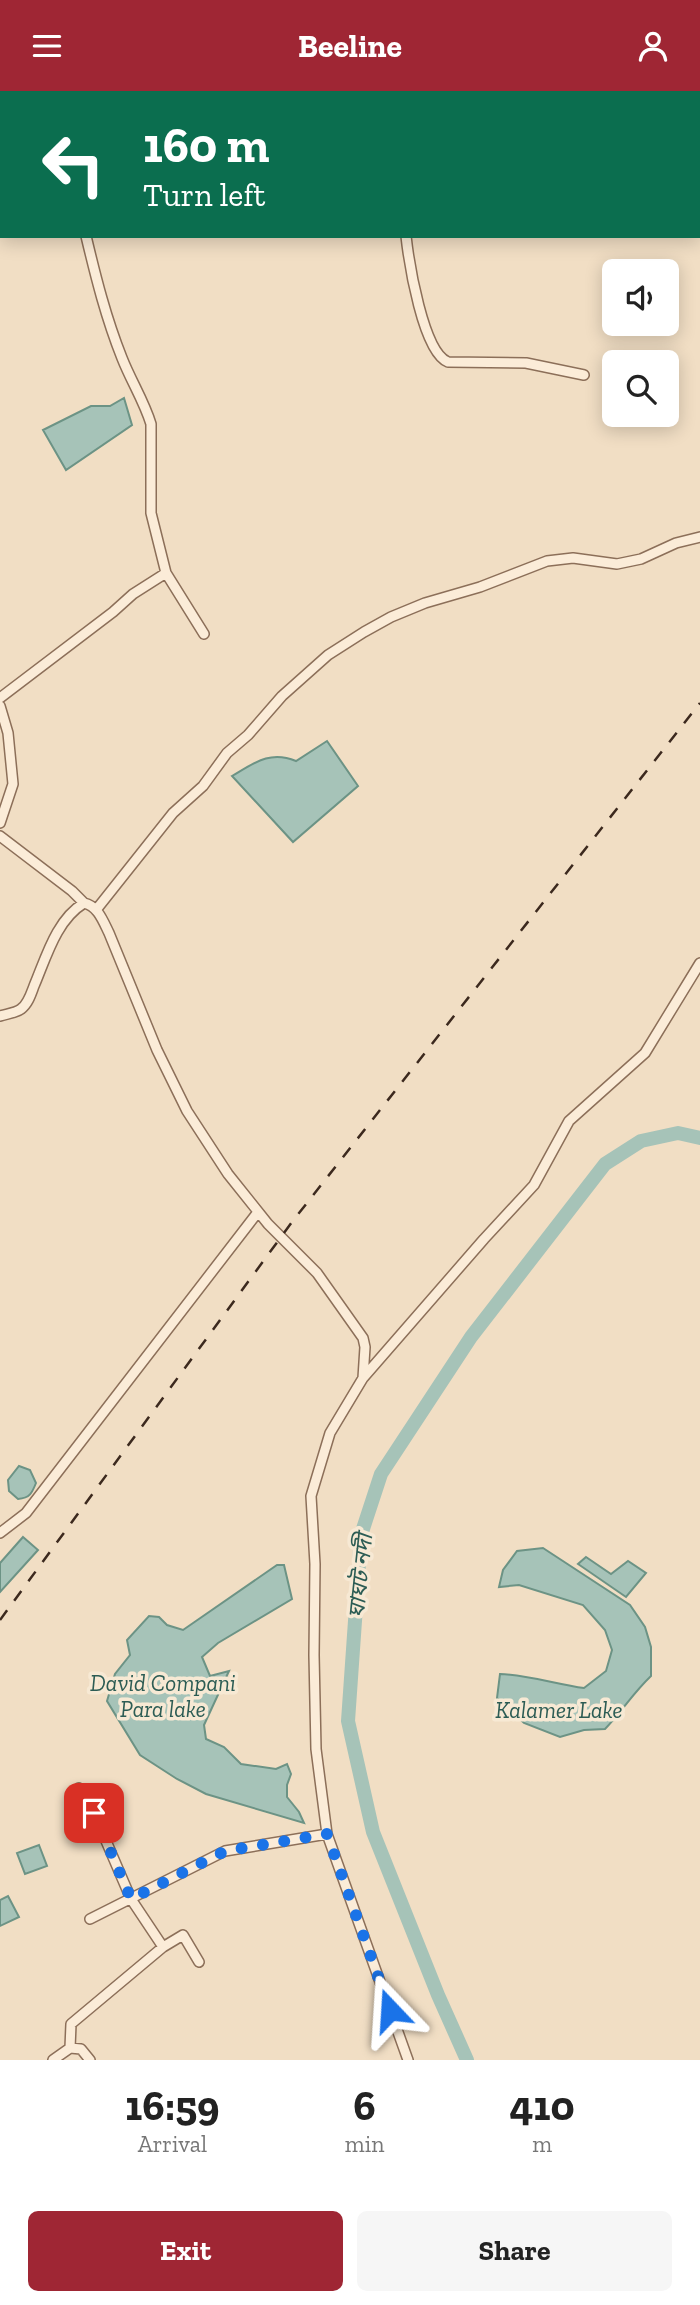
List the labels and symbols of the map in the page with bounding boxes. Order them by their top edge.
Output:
water label: ঘাঘট নদী [342,1528,379,1620]
water label: David Compani Para lake [90,1669,236,1723]
water label: Kalamer Lake [495,1696,623,1724]
pin [64,1783,124,1843]
position arrow [353,1973,427,2047]

